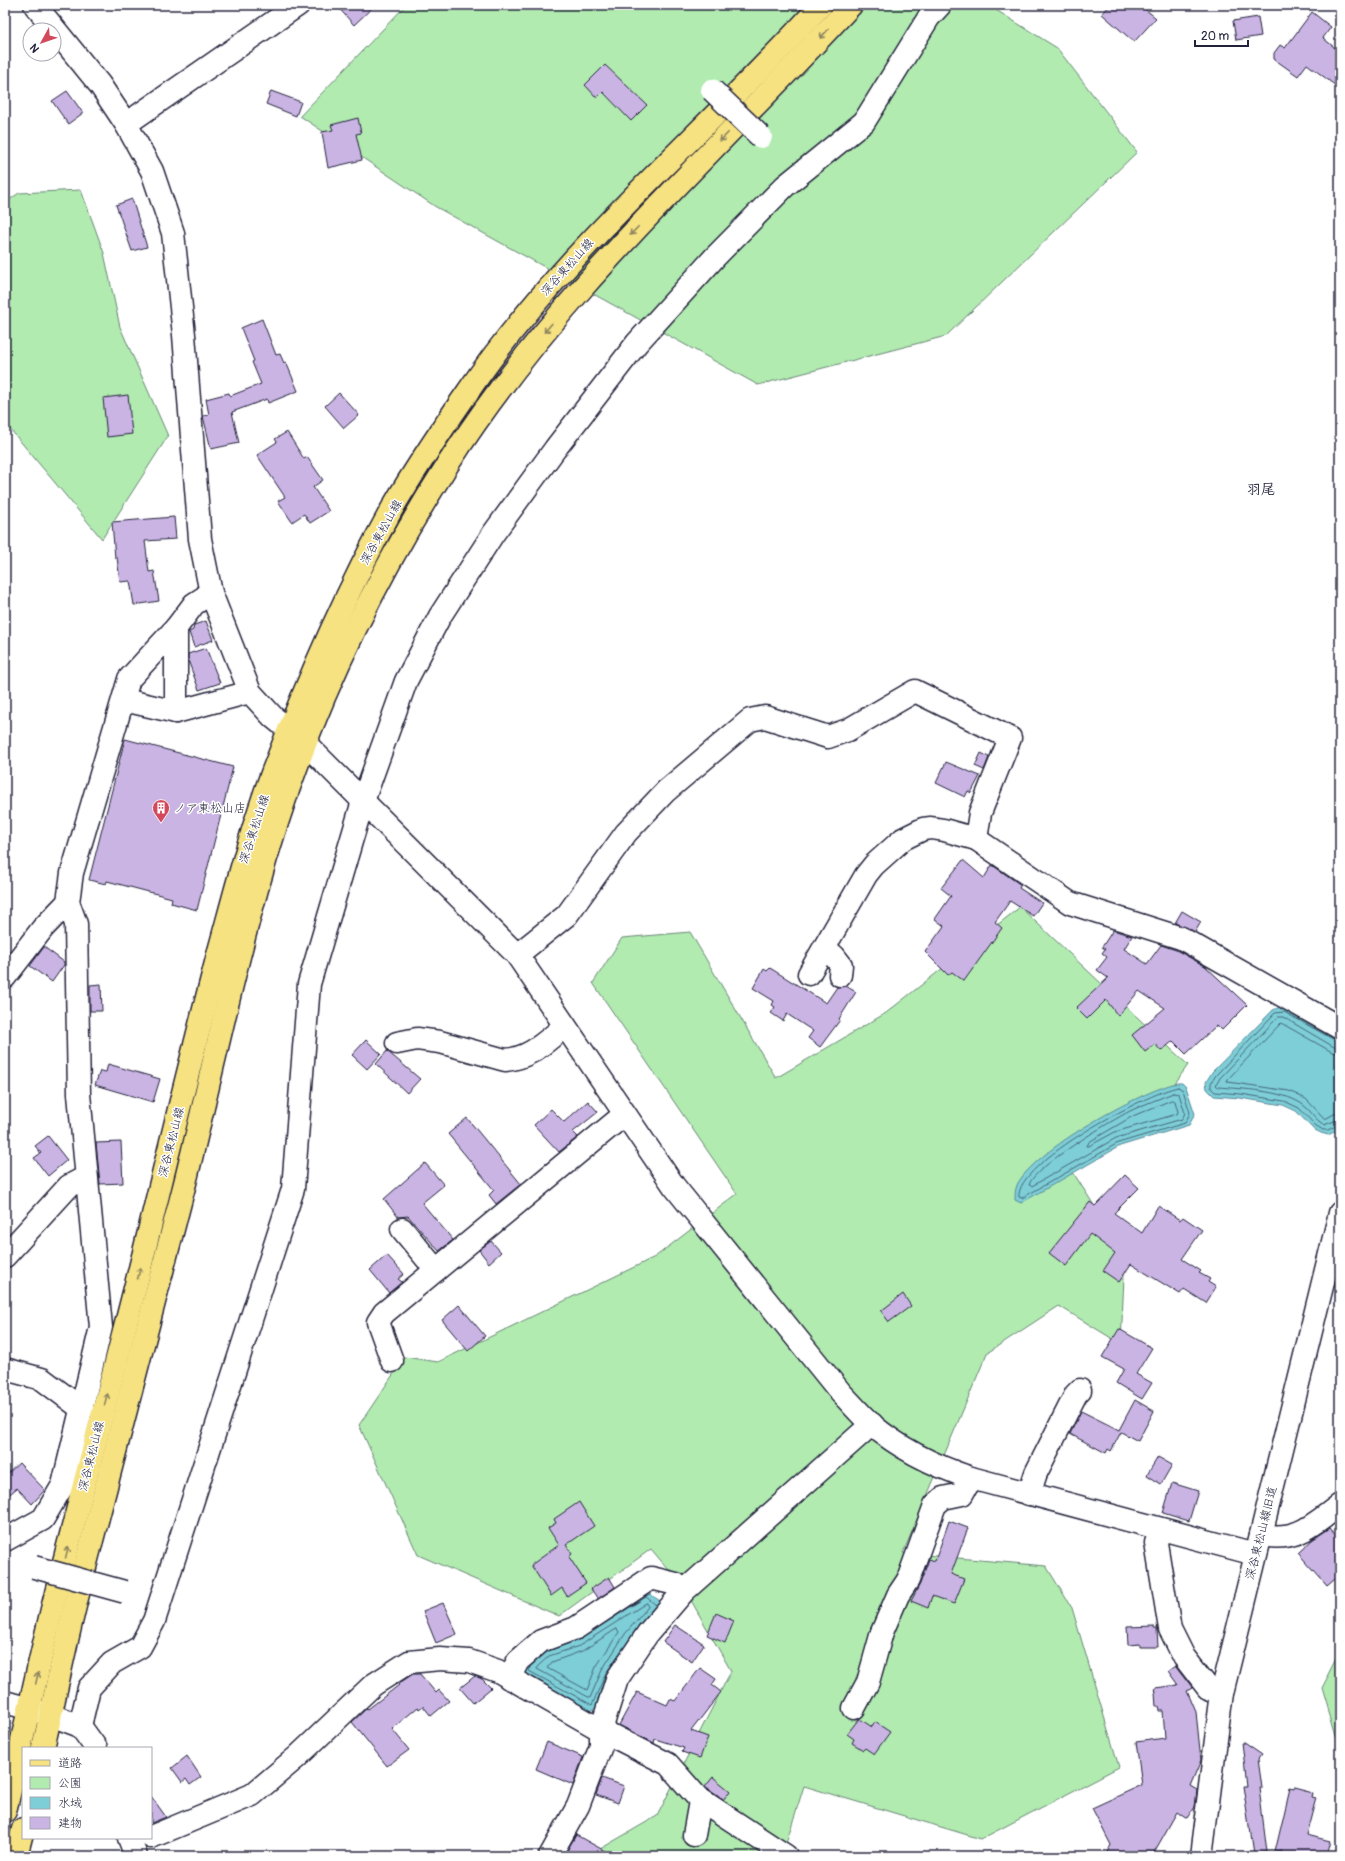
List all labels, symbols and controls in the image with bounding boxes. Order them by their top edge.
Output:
north arrow [22,22,62,62]
scale bar [1195,22,1248,48]
one-way arrow [820,29,829,39]
text: 20 m [1201,29,1230,44]
text: N [27,41,42,55]
one-way arrow [720,132,729,143]
one-way arrow [629,226,639,236]
street label: 深谷東松山線 [538,236,597,299]
one-way arrow [543,323,552,333]
district label: 羽尾 [1247,481,1275,498]
street label: 深谷東松山線 [357,497,405,567]
street label: 深谷東松山線 [236,793,273,866]
building icon: ノア東松山店 [151,798,171,823]
place label: ノア東松山店 [174,801,246,816]
street label: 深谷東松山線 [155,1105,187,1179]
one-way arrow [135,1267,143,1280]
one-way arrow [102,1392,110,1405]
street label: 深谷東松山線 [75,1419,107,1493]
street label: 深谷東松山線旧道 [1243,1485,1280,1582]
one-way arrow [63,1545,71,1558]
one-way arrow [34,1672,42,1685]
legend [22,1747,152,1839]
text: 道路 [58,1756,82,1771]
text: 公園 [58,1776,82,1791]
text: 水域 [58,1796,82,1811]
text: 建物 [58,1816,82,1831]

